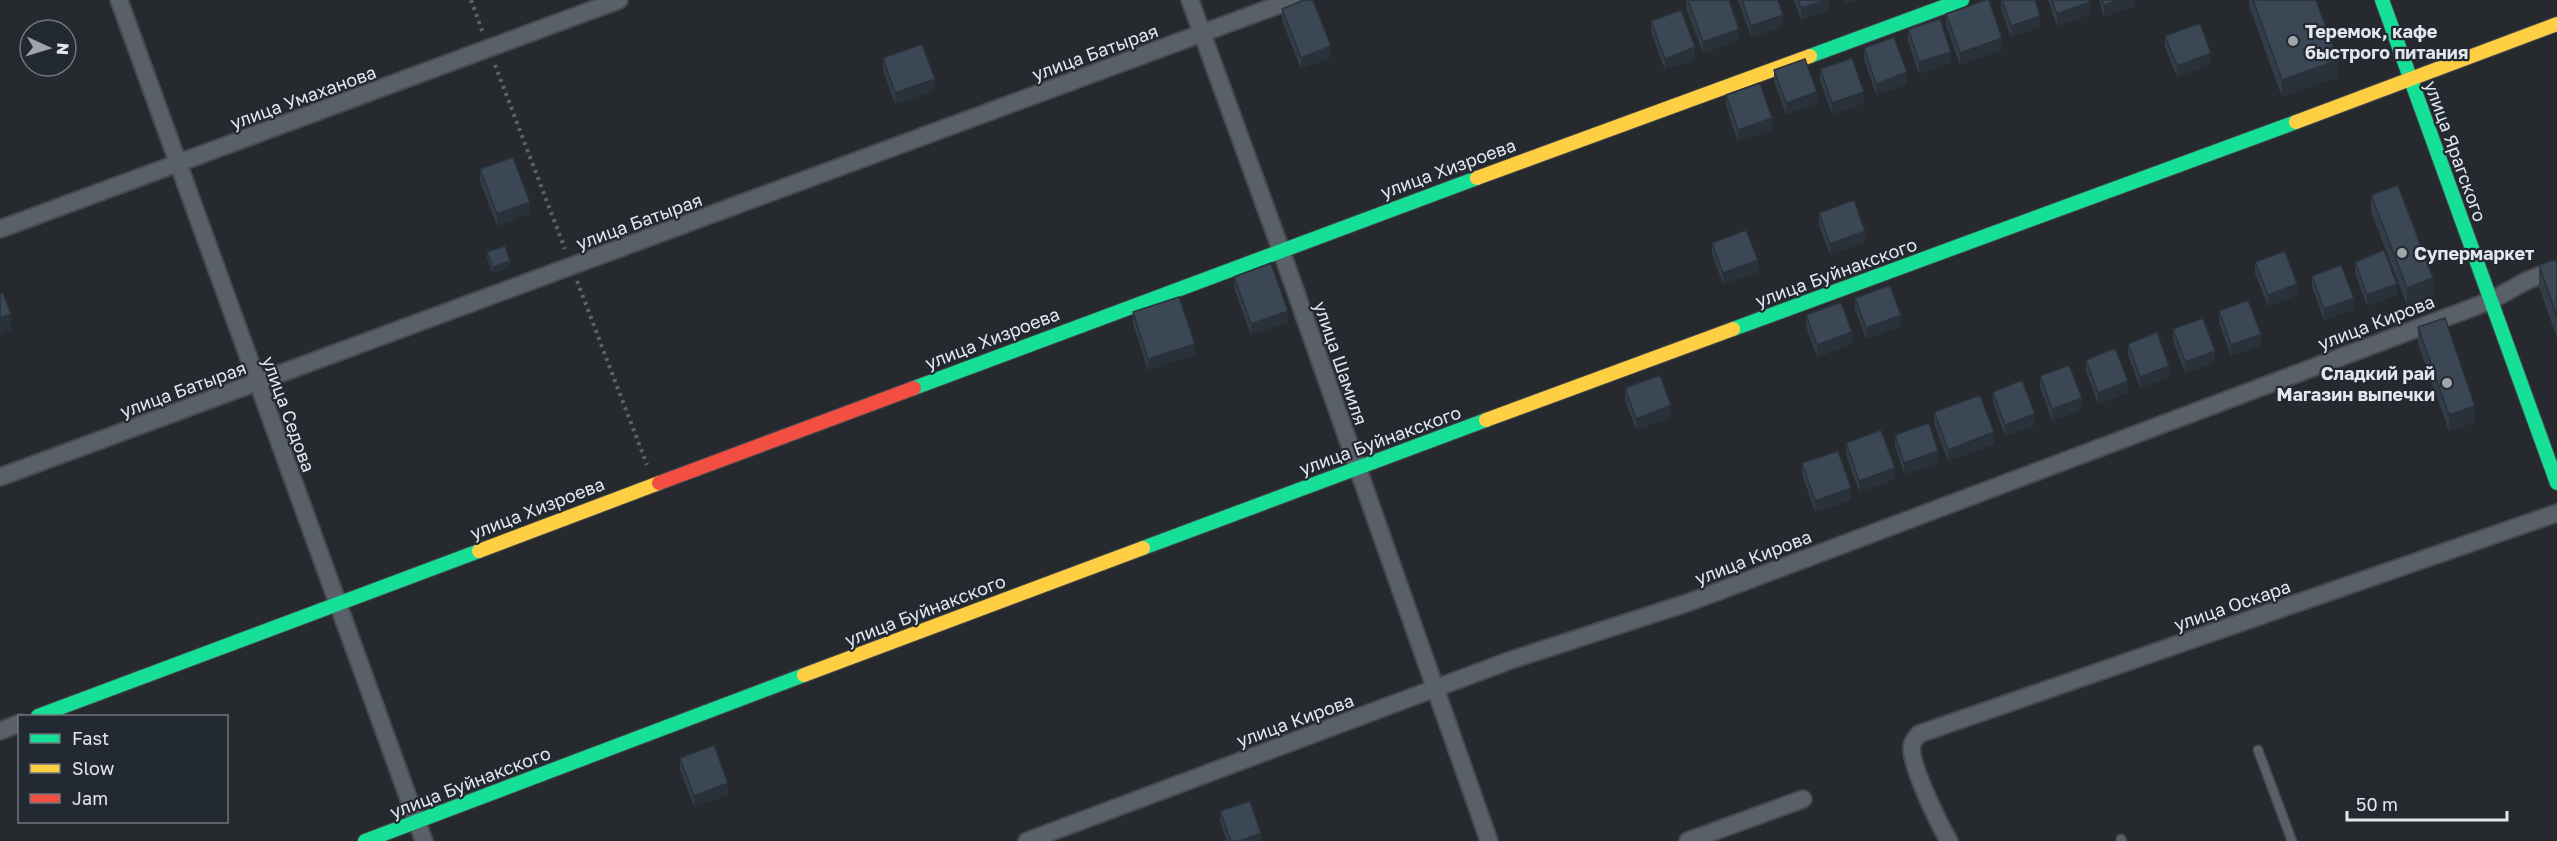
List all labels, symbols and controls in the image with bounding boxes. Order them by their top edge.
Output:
north arrow [18,18,78,78]
street label: улица Батырая [1029,19,1161,85]
place label: Теремок, кафе быстрого питания [2305,20,2468,63]
marker: Теремок, кафе быстрого питания [2286,34,2300,48]
text: N [53,42,73,56]
street label: улица Умаханова [227,60,379,134]
street label: улица Ярагского [2420,78,2492,224]
street label: улица Хизроева [1377,133,1519,203]
street label: улица Батырая [573,188,705,254]
street label: улица Буйнакского [1752,233,1920,311]
place label: Супермаркет [2414,242,2534,264]
marker: Супермаркет [2395,246,2409,260]
street label: улица Кирова [2315,290,2437,354]
street label: улица Шамиля [1310,298,1372,428]
street label: улица Хизроева [922,302,1062,374]
street label: улица Седова [258,353,320,475]
street label: улица Батырая [117,356,249,422]
place label: Сладкий рай Магазин выпечки [2276,362,2435,405]
marker: Сладкий рай Магазин выпечки [2440,376,2454,390]
street label: улица Буйнакского [1296,401,1464,479]
street label: улица Хизроева [467,472,607,544]
street label: улица Кирова [1692,525,1814,589]
street label: улица Буйнакского [842,569,1008,651]
street label: улица Оскара [2171,575,2293,635]
street label: улица Кирова [1233,689,1357,751]
legend [18,715,228,823]
text: Fast [72,727,109,749]
street label: улица Буйнакского [387,741,553,823]
text: Slow [72,757,115,779]
scale bar [2347,784,2508,822]
text: Jam [72,787,108,809]
text: 50 m [2356,793,2398,815]

